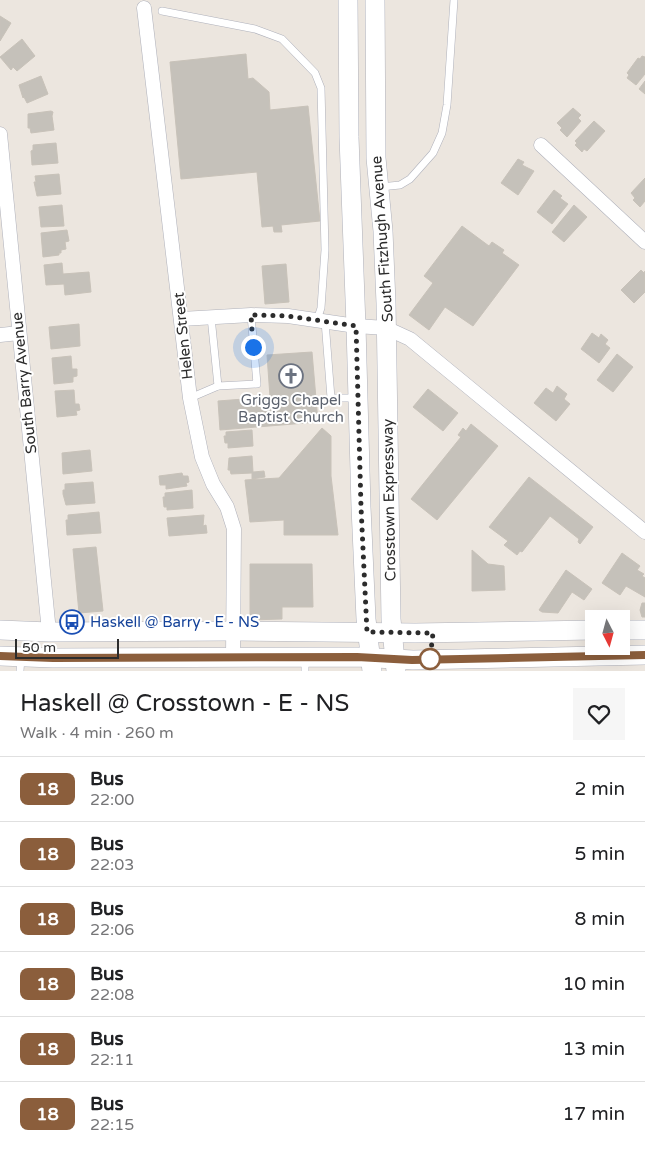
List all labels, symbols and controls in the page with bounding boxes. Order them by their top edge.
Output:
street label: South Fitzhugh Avenue [367,155,397,323]
street label: Helen Street [169,291,197,381]
street label: South Barry Avenue [8,311,40,455]
your location [241,335,266,360]
church icon: Griggs Chapel Baptist Church [278,363,304,389]
place label: Griggs Chapel Baptist Church [238,391,344,426]
street label: Crosstown Expressway [379,419,399,581]
bus stop icon: Haskell @ Barry - E - NS [59,609,85,635]
north arrow [585,610,630,655]
map controls [585,610,630,655]
place label: Haskell @ Barry - E - NS [90,613,259,631]
scale bar [15,636,119,659]
text: 50 m [22,639,56,656]
unlabelled marker [419,648,441,670]
button: heart [573,688,625,740]
text: Haskell @ Crosstown - E - NS [20,689,349,718]
text: Walk · 4 min · 260 m [20,723,174,743]
text: Bus [90,768,124,790]
text: 18 [36,778,59,800]
text: 2 min [574,778,625,800]
text: 22:00 [90,790,134,810]
text: Bus [90,833,124,855]
text: 18 [36,843,59,865]
text: 5 min [574,843,625,865]
text: 22:03 [90,855,134,875]
text: Bus [90,898,124,920]
text: 18 [36,908,59,930]
text: 8 min [574,908,625,930]
text: 22:06 [90,920,134,940]
text: Bus [90,963,124,985]
text: 18 [36,973,59,995]
text: 10 min [562,973,625,995]
text: 22:08 [90,985,134,1005]
text: Bus [90,1028,124,1050]
text: 18 [36,1038,59,1060]
text: 13 min [562,1038,625,1060]
text: 22:11 [90,1050,134,1070]
text: Bus [90,1093,124,1115]
text: 18 [36,1103,59,1125]
text: 17 min [562,1103,625,1125]
text: 22:15 [90,1115,134,1135]

